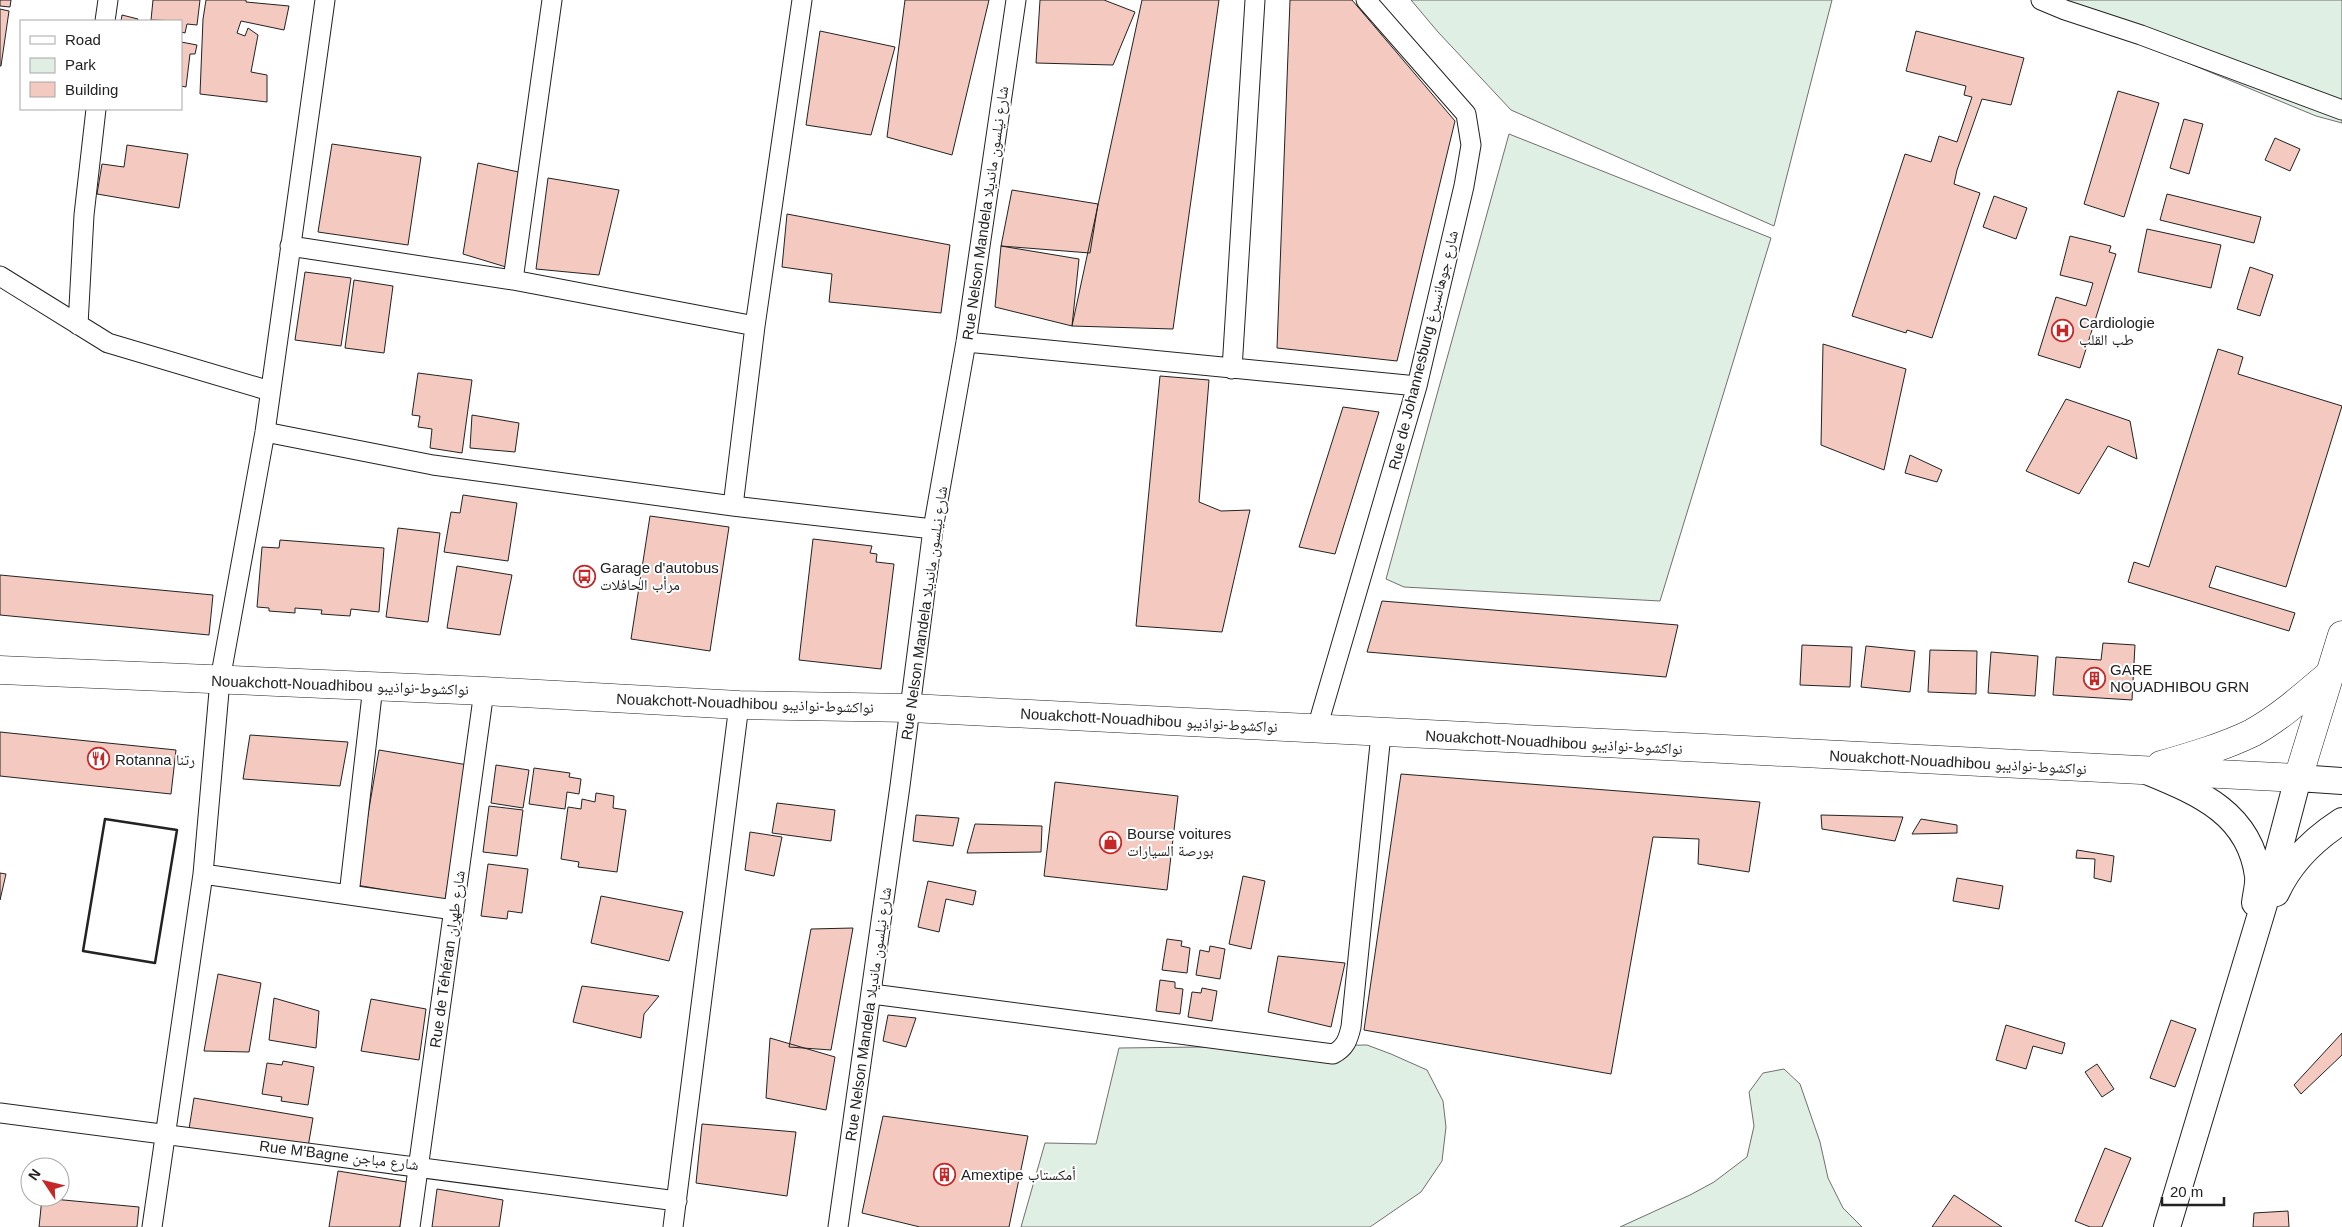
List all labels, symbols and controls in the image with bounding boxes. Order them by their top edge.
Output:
legend [20,20,182,110]
text: Road [65,31,101,48]
text: Park [65,56,96,73]
text: Building [65,81,118,98]
street label: Rue Nelson Mandela شارع نيلسون مانديلا [959,85,1013,341]
street label: Rue de Johannesburg شارع جوهانسبرغ [1385,228,1463,472]
place label: Cardiologie طب القلب [2079,314,2155,348]
hospital icon: Cardiologie طب القلب [2051,319,2075,343]
street label: Rue Nelson Mandela شارع نيلسون مانديلا [898,485,952,741]
place label: Garage d'autobus مرأب الحافلات [600,559,719,594]
bus stop icon: Garage d'autobus مرأب الحافلات [572,564,596,588]
place label: GARE NOUADHIBOU GRN [2110,661,2249,695]
building icon: GARE NOUADHIBOU GRN [2082,666,2106,690]
street label: Nouakchott-Nouadhibou نواكشوط-نواذيبو [211,672,469,699]
street label: Nouakchott-Nouadhibou نواكشوط-نواذيبو [616,690,874,717]
street label: Nouakchott-Nouadhibou نواكشوط-نواذيبو [1020,705,1278,736]
street label: Nouakchott-Nouadhibou نواكشوط-نواذيبو [1425,727,1683,758]
restaurant icon: Rotanna رتنا [87,747,111,771]
street label: Nouakchott-Nouadhibou نواكشوط-نواذيبو [1829,747,2087,778]
place label: Rotanna رتنا [115,751,195,769]
place label: Bourse voitures بورصة السيارات [1127,825,1231,860]
shop icon: Bourse voitures بورصة السيارات [1099,830,1123,854]
street label: Rue de Téhéran شارع طهران [426,869,470,1049]
street label: Rue Nelson Mandela شارع نيلسون مانديلا [842,886,896,1142]
street label: Rue M'Bagne شارع مباجن [258,1137,420,1175]
north arrow [20,1157,70,1207]
building icon: Amextipe أمكستاب [933,1162,957,1186]
text: N [25,1166,44,1183]
place label: Amextipe أمكستاب [961,1166,1076,1183]
scale bar [2162,1174,2224,1206]
text: 20 m [2170,1183,2203,1200]

